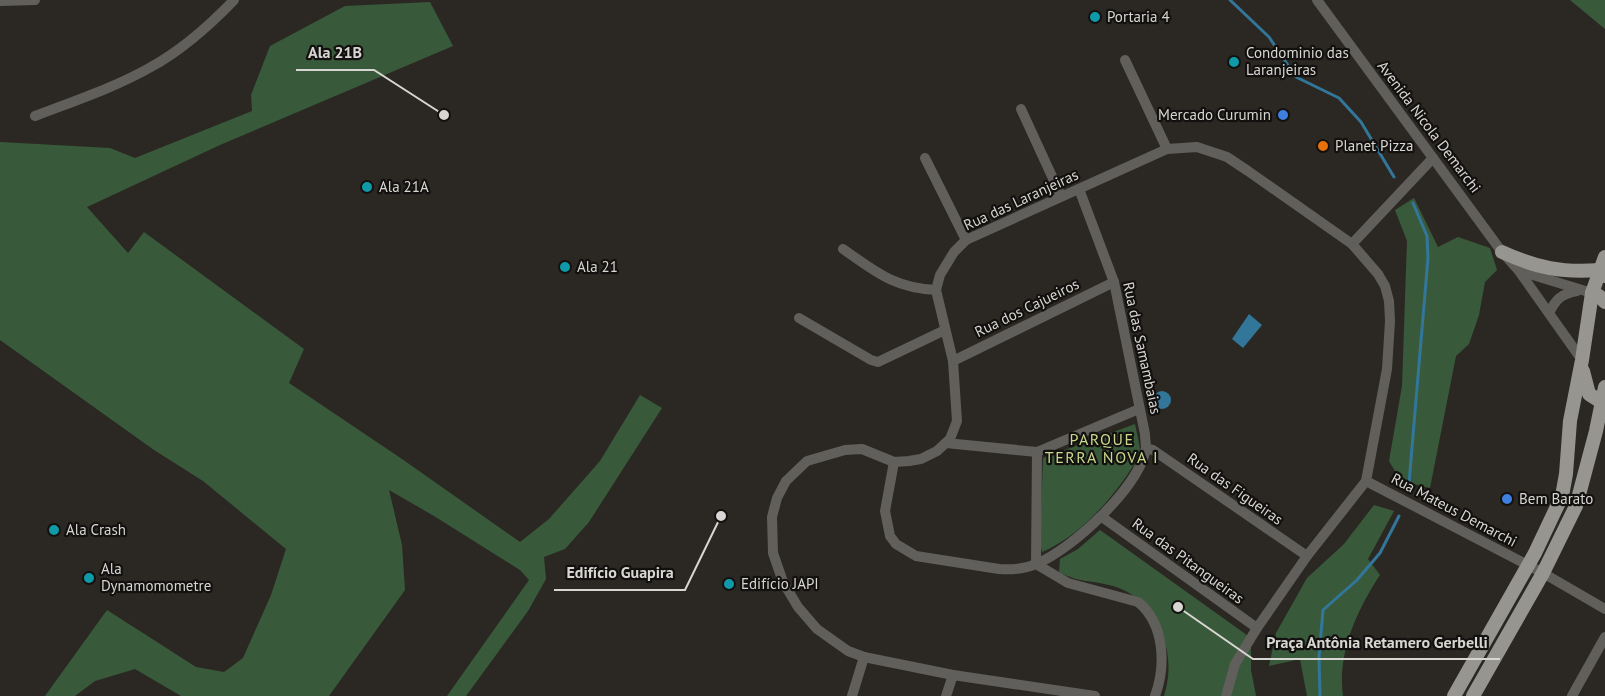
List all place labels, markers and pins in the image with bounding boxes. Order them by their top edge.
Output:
place label: Portaria 4 [1107,7,1170,26]
marker: Portaria 4 [1088,10,1102,24]
callout: Ala 21B [296,36,374,70]
place label: Condominio das Laranjeiras [1246,43,1349,79]
marker: Condominio das Laranjeiras [1227,55,1241,69]
place label: Mercado Curumin [1158,105,1271,124]
marker: Mercado Curumin [1276,108,1290,122]
place label: Planet Pizza [1335,136,1413,155]
marker: Planet Pizza [1316,139,1330,153]
place label: Ala 21A [379,177,429,196]
marker: Ala 21A [360,180,374,194]
place label: Ala 21 [577,257,618,276]
marker: Ala 21 [558,260,572,274]
place label: Bem Barato [1519,489,1593,508]
marker: Bem Barato [1500,492,1514,506]
place label: Ala Crash [66,520,126,539]
marker: Ala Crash [47,523,61,537]
callout: Edifício Guapira [554,556,685,590]
place label: Ala Dynamomometre [101,559,211,595]
marker: Ala Dynamomometre [82,571,96,585]
place label: Edifício JAPI [741,574,819,593]
marker: Edifício JAPI [722,577,736,591]
callout: Praça Antônia Retamero Gerbelli [1253,625,1500,659]

